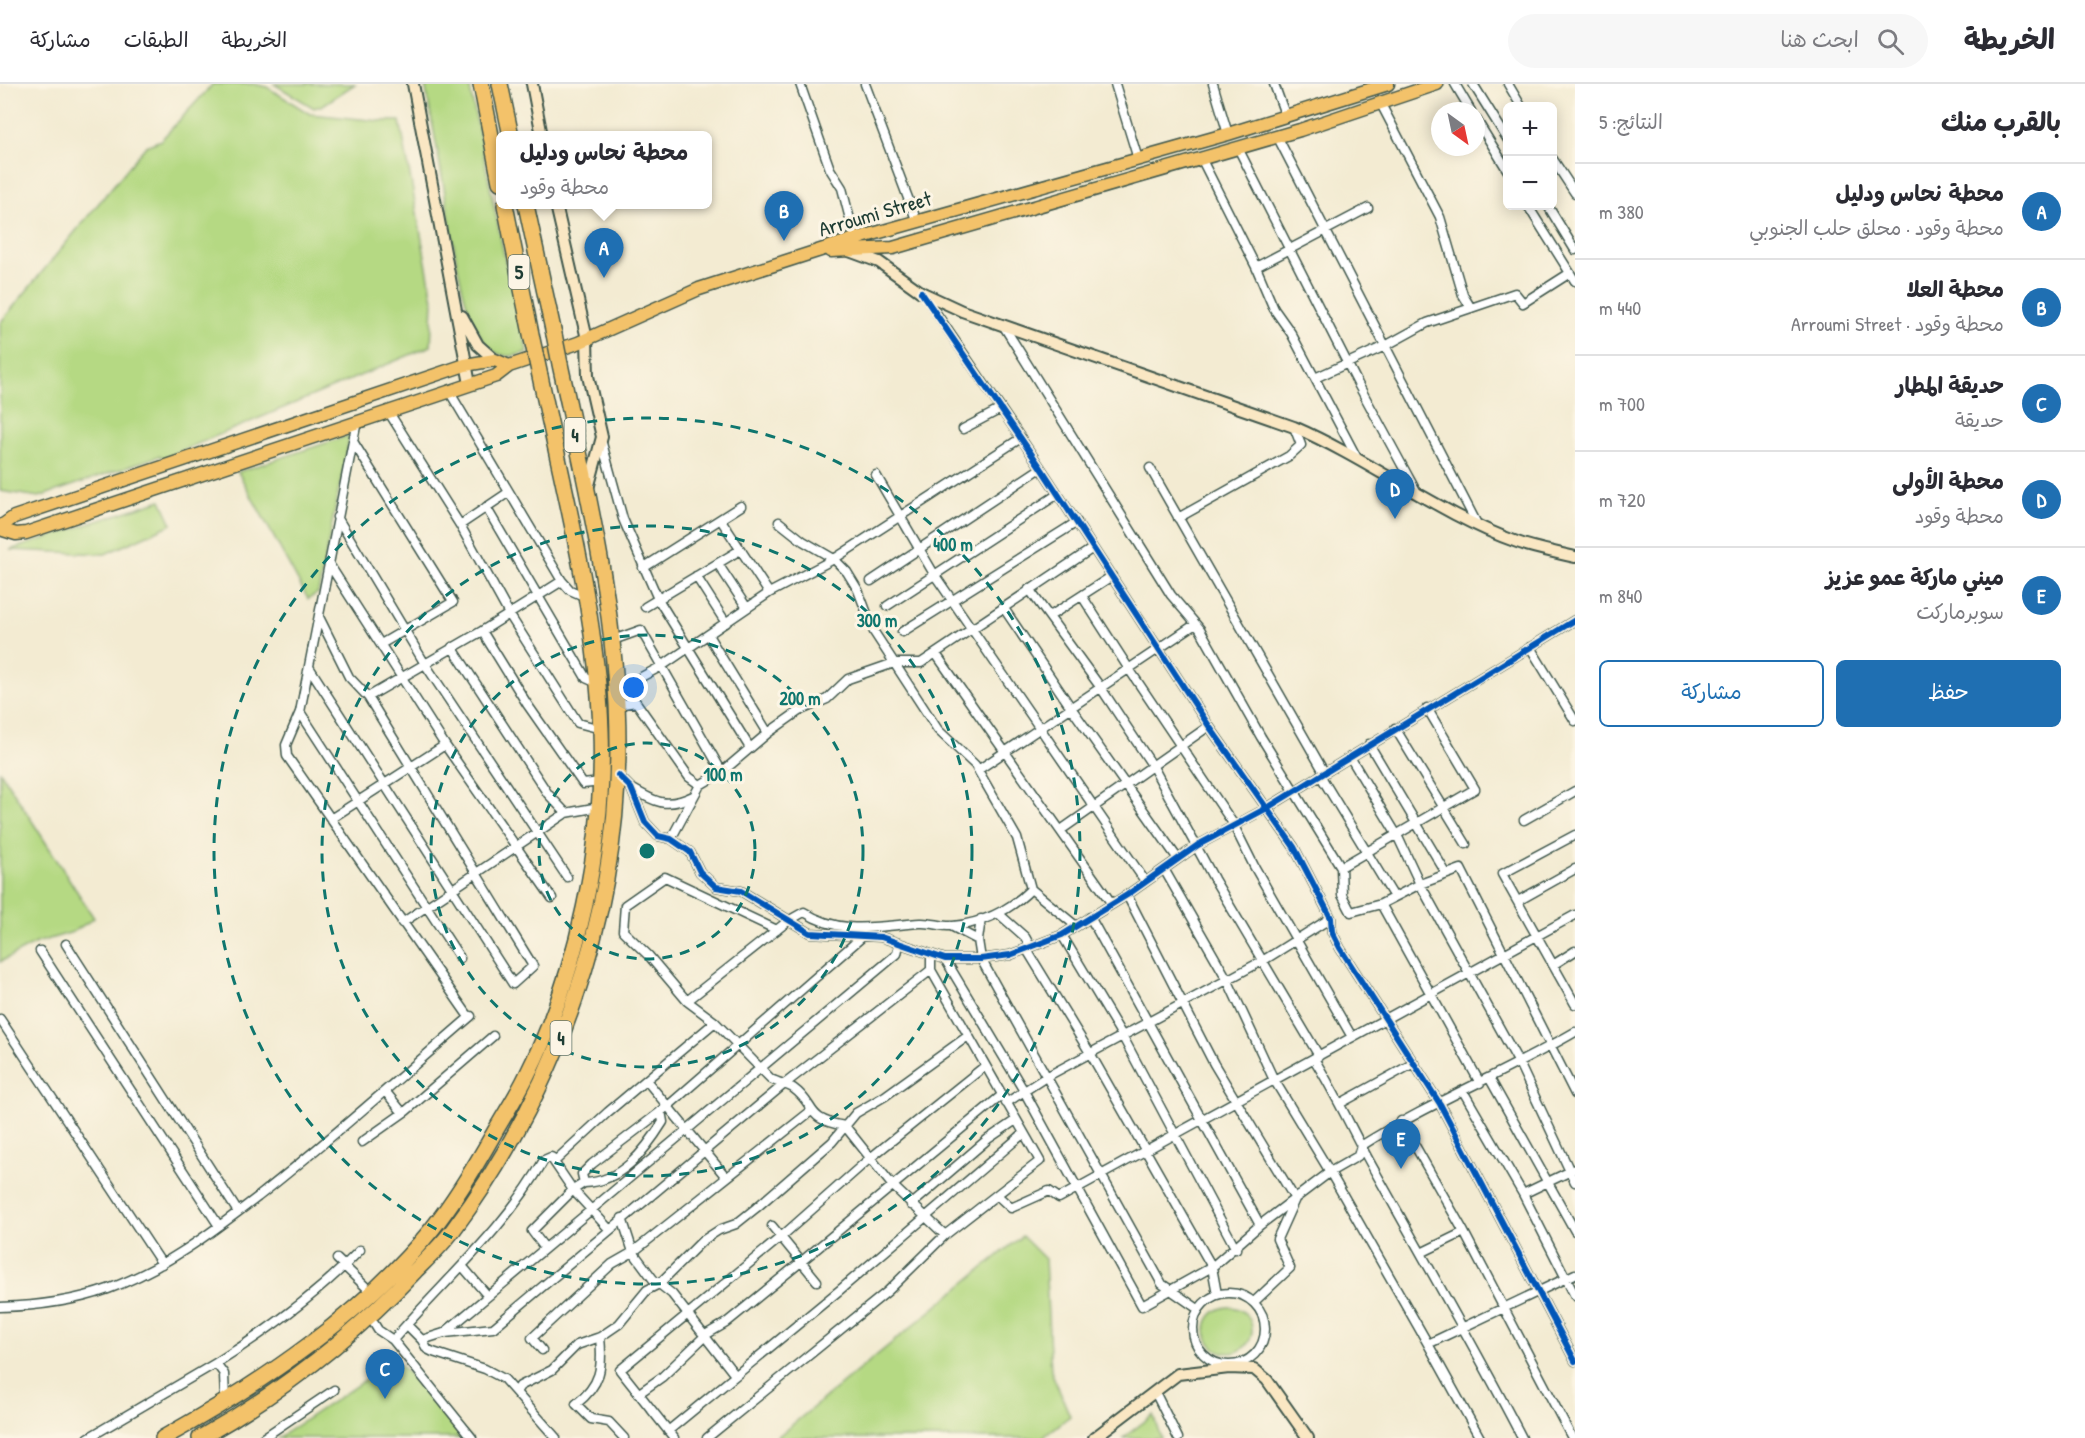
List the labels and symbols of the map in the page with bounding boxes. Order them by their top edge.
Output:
north arrow [1431,102,1485,156]
street label: Arroumi Street [815,183,935,243]
pin: B [764,192,804,241]
pin: A [584,228,624,278]
road number: 5 [508,255,530,289]
road number: 4 [564,418,586,452]
pin: D [1376,470,1414,519]
text: 400 m [933,532,973,557]
text: 300 m [857,608,897,633]
your location [619,673,648,702]
text: 200 m [780,686,820,711]
text: 100 m [703,762,743,787]
centre of rings [637,841,657,861]
road number: 4 [550,1021,572,1055]
pin: E [1382,1120,1420,1169]
pin: C [366,1350,404,1399]

